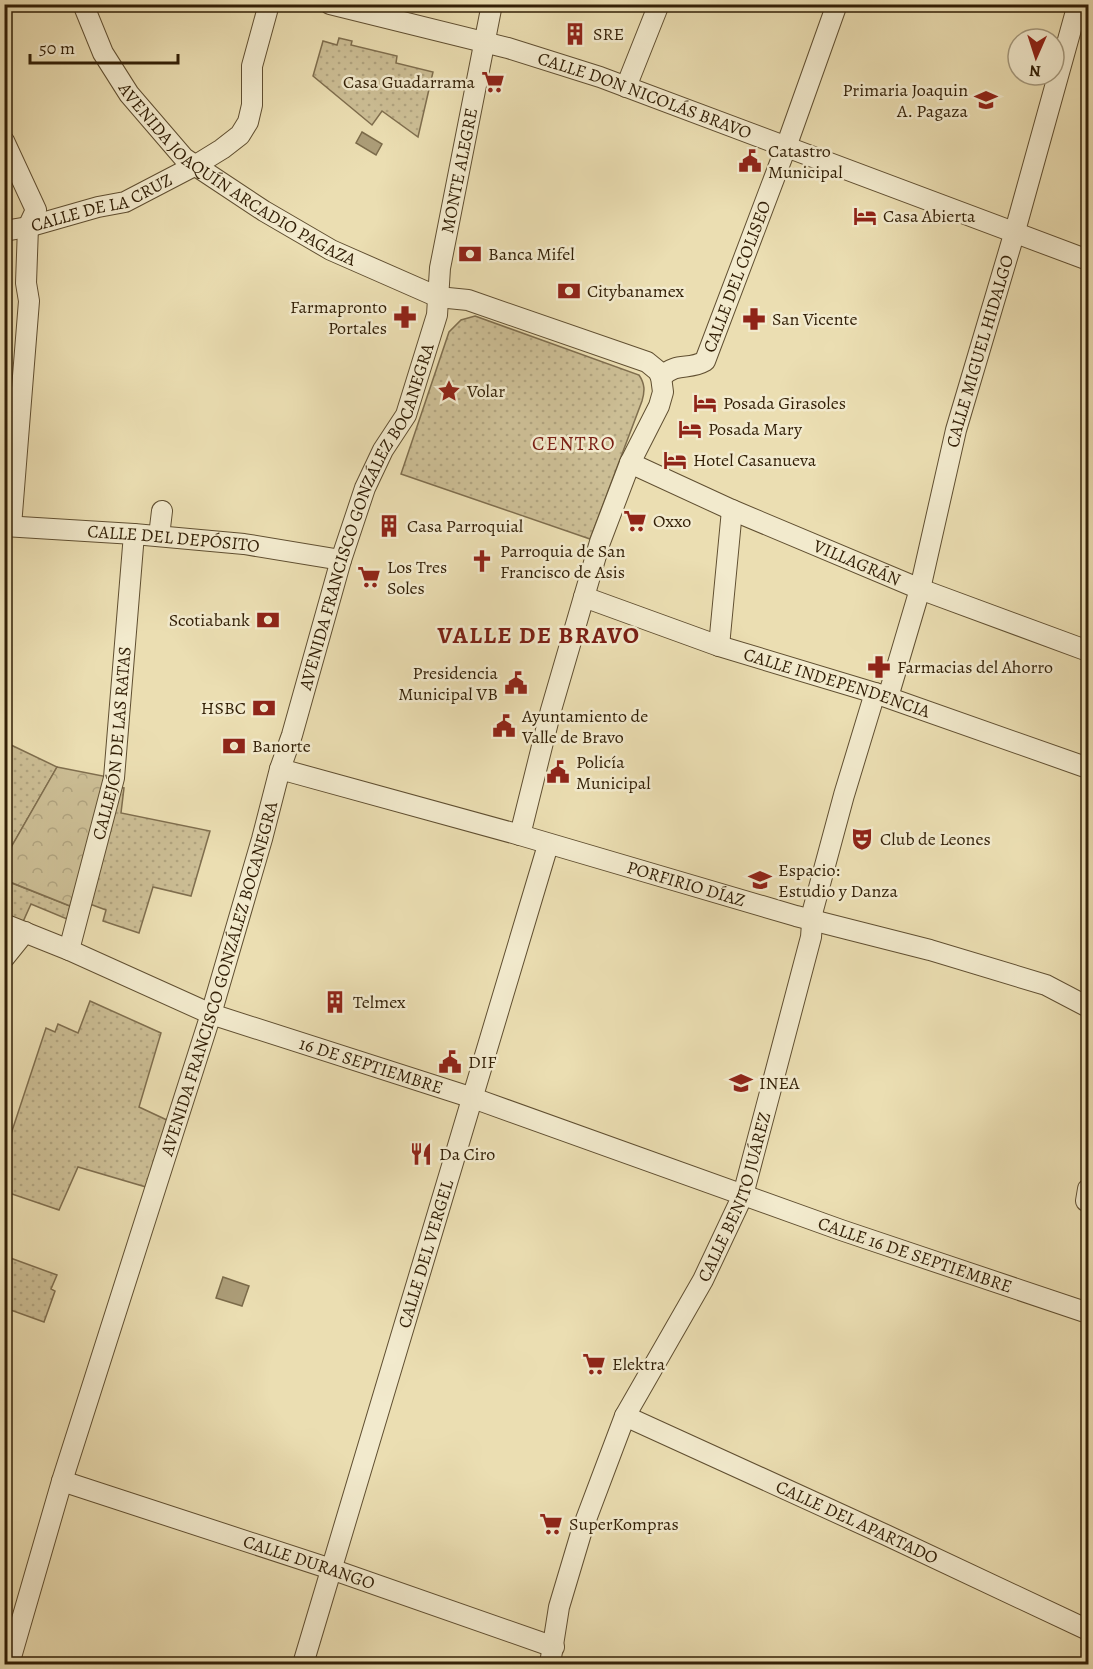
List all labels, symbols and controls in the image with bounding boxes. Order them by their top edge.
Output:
building icon: SRE [562,21,588,47]
place label: SRE [593,22,624,46]
scale bar [30,27,178,65]
north arrow [1006,27,1066,87]
text: 50 m [39,36,75,60]
street label: CALLE DON NICOLÁS BRAVO [535,46,755,145]
text: N [1029,60,1042,82]
supermarket icon: Casa Guadarrama [480,69,506,95]
place label: Casa Guadarrama [343,70,476,94]
street label: AVENIDA JOAQUÍN ARCADIO PAGAZA [112,77,360,272]
place label: Primaria Joaquin A. Pagaza [843,78,969,123]
school or university icon: Primaria Joaquin A. Pagaza [973,87,999,113]
street label: MONTE ALEGRE [435,106,483,235]
place label: Catastro Municipal [768,139,843,184]
public building icon: Catastro Municipal [737,148,763,174]
street label: CALLE DE LA CRUZ [28,167,176,238]
street label: CALLE DEL COLISEO [697,197,777,356]
hotel icon: Casa Abierta [852,203,878,229]
place label: Casa Abierta [883,204,976,228]
bank icon: Banca Mifel [457,241,483,267]
place label: Banca Mifel [488,242,575,266]
street label: CALLE MIGUEL HIDALGO [940,252,1019,450]
bank icon: Citybanamex [556,278,582,304]
place label: Citybanamex [587,279,684,303]
place label: Farmapronto Portales [290,295,387,340]
pharmacy icon: Farmapronto Portales [392,304,418,330]
pharmacy icon: San Vicente [741,306,767,332]
place label: San Vicente [772,307,858,331]
street label: AVENIDA FRANCISCO GONZÁLEZ BOCANEGRA [293,340,440,694]
place icon: Volar [436,378,462,404]
place label: Volar [466,379,505,403]
hotel icon: Posada Girasoles [692,390,718,416]
place label: Posada Girasoles [723,391,846,415]
hotel icon: Posada Mary [677,416,703,442]
place label: Posada Mary [708,417,803,441]
district label: CENTRO [532,430,616,457]
hotel icon: Hotel Casanueva [662,447,688,473]
place label: Hotel Casanueva [693,448,817,472]
supermarket icon: Oxxo [622,508,648,534]
place label: Oxxo [653,509,691,533]
building icon: Casa Parroquial [376,513,402,539]
place label: Casa Parroquial [407,514,524,538]
street label: CALLE DEL DEPÓSITO [87,519,262,558]
street label: VILLAGRÁN [809,533,905,592]
place label: Parroquia de San Francisco de Asis [500,539,625,584]
church icon: Parroquia de San Francisco de Asis [469,548,495,574]
place label: Los Tres Soles [387,555,447,600]
supermarket icon: Los Tres Soles [356,564,382,590]
bank icon: Scotiabank [255,607,281,633]
place label: Scotiabank [169,608,250,632]
district label: VALLE DE BRAVO [437,619,641,651]
street label: CALLE INDEPENDENCIA [741,642,934,724]
street label: CALLEJÓN DE LAS RATAS [86,645,137,843]
pharmacy icon: Farmacias del Ahorro [866,654,892,680]
place label: Farmacias del Ahorro [897,655,1053,679]
place label: Presidencia Municipal VB [398,661,499,706]
public building icon: Presidencia Municipal VB [503,670,529,696]
bank icon: HSBC [251,695,277,721]
place label: HSBC [201,696,246,720]
place label: Ayuntamiento de Valle de Bravo [521,704,648,749]
public building icon: Ayuntamiento de Valle de Bravo [491,713,517,739]
bank icon: Banorte [221,733,247,759]
place label: Banorte [252,734,311,758]
place label: Policía Municipal [576,750,651,795]
public building icon: Policía Municipal [545,759,571,785]
street label: AVENIDA FRANCISCO GONZÁLEZ BOCANEGRA [154,798,283,1160]
theatre icon: Club de Leones [849,826,875,852]
place label: Club de Leones [880,827,991,851]
street label: PORFIRIO DÍAZ [624,855,748,912]
place label: Espacio: Estudio y Danza [778,858,899,903]
school or university icon: Espacio: Estudio y Danza [747,867,773,893]
building icon: Telmex [322,989,348,1015]
place label: Telmex [353,990,406,1014]
street label: 16 DE SEPTIEMBRE [296,1031,446,1100]
public building icon: DIF [437,1049,463,1075]
place label: DIF [468,1050,496,1074]
school or university icon: INEA [728,1070,754,1096]
place label: INEA [759,1071,800,1095]
street label: CALLE BENITO JUÁREZ [692,1109,776,1286]
restaurant icon: Da Ciro [408,1141,434,1167]
place label: Da Ciro [439,1142,495,1166]
street label: CALLE DEL VERGEL [392,1176,459,1331]
street label: CALLE 16 DE SEPTIEMBRE [815,1211,1015,1299]
supermarket icon: Elektra [581,1351,607,1377]
place label: Elektra [612,1352,666,1376]
street label: CALLE DEL APARTADO [772,1474,942,1570]
supermarket icon: SuperKompras [538,1511,564,1537]
place label: SuperKompras [569,1512,679,1536]
street label: CALLE DURANGO [240,1529,378,1595]

